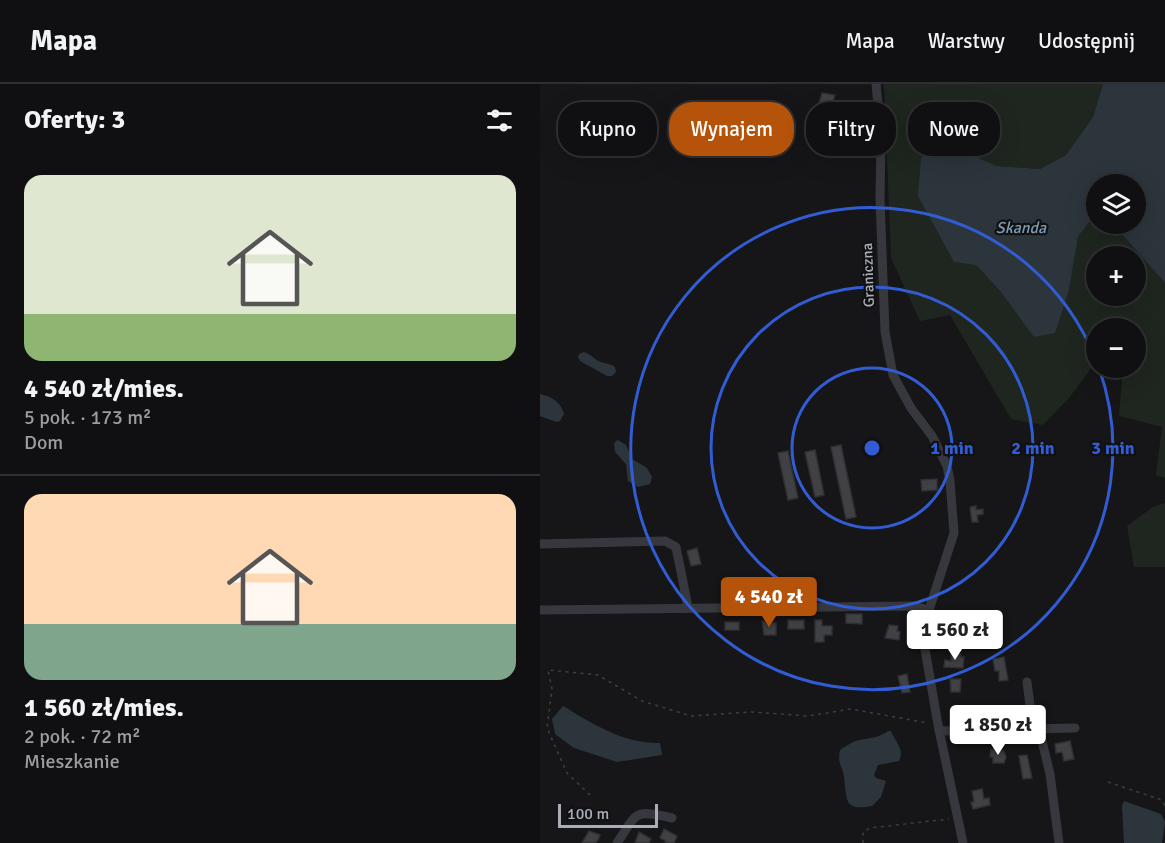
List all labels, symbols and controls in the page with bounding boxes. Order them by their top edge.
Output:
text: Mapa [30,24,97,58]
text: Mapa [845,28,895,54]
text: Warstwy [928,28,1005,54]
text: Udostępnij [1038,28,1135,54]
chip: Kupno [558,102,657,156]
chip: Wynajem [669,102,794,156]
chip: Filtry [806,102,896,156]
chip: Nowe [908,102,1000,156]
text: Oferty: 3 [24,104,125,136]
icon: filters [483,104,516,137]
map controls [1086,174,1146,378]
button: layers [1086,174,1146,234]
icon: home [216,214,324,322]
water label: Skanda [996,218,1047,238]
street label: Graniczna [858,242,878,308]
button: + [1086,246,1146,306]
button: − [1086,318,1146,378]
text: 4 540 zł/mies. [24,373,184,405]
text: 5 pok. · 173 m² [24,405,152,430]
text: Dom [24,430,63,455]
text: 1 min [930,437,974,459]
text: 2 min [1011,437,1055,459]
text: 3 min [1091,437,1135,459]
centre of rings [862,438,882,458]
icon: home [216,533,324,641]
pin: 4 540 zł [707,577,831,628]
text: 4 540 zł [735,584,803,609]
pin: 1 560 zł [893,610,1017,661]
text: 1 560 zł [921,617,989,642]
text: 1 560 zł/mies. [24,692,184,724]
pin: 1 850 zł [936,705,1060,756]
text: 1 850 zł [964,712,1032,737]
text: 2 pok. · 72 m² [24,724,141,749]
text: Mieszkanie [24,749,120,774]
scale bar [558,801,658,828]
text: 100 m [567,804,609,824]

